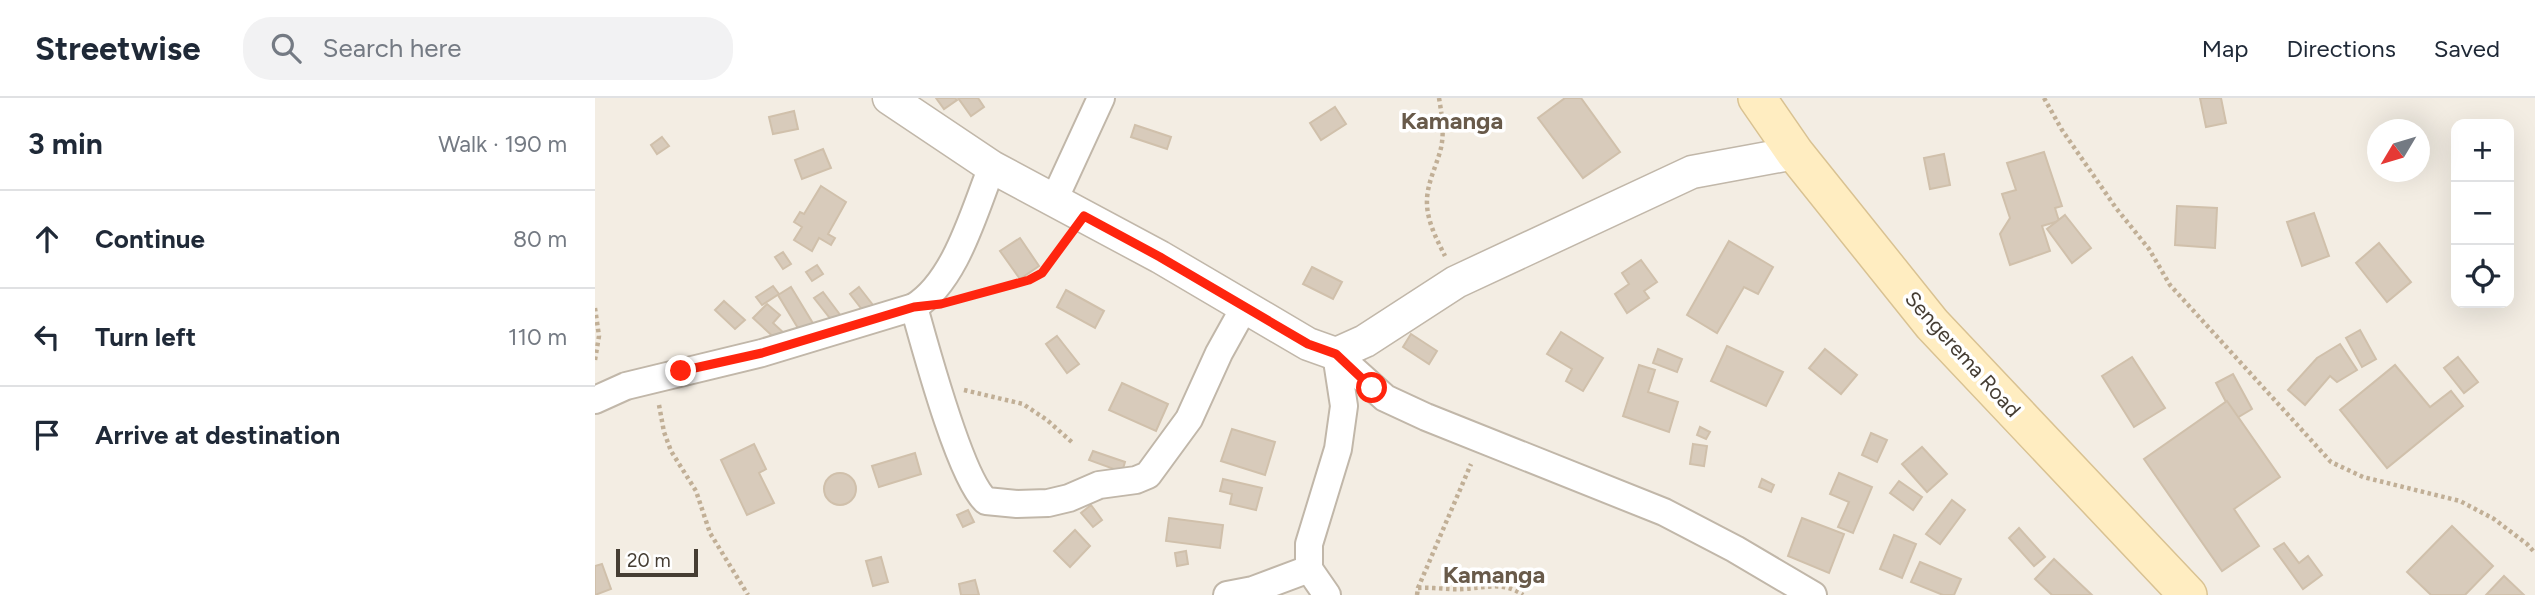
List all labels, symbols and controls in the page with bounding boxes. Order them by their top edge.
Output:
search box [243,17,733,80]
text: Streetwise [35,29,201,68]
icon: search [267,29,305,67]
text: Search here [323,32,461,64]
text: Map [2202,34,2248,63]
text: Directions [2286,34,2396,63]
text: Saved [2434,34,2500,63]
district label: Kamanga [1401,106,1503,135]
north arrow [2367,119,2430,182]
map controls [2451,119,2514,308]
button: + [2451,119,2514,182]
text: 3 min [28,125,103,162]
text: Walk · 190 m [438,130,567,158]
button: − [2451,182,2514,245]
icon: ahead [28,220,66,258]
text: Continue [95,223,205,255]
text: 80 m [513,225,567,253]
button: locate [2451,245,2514,308]
street label: Sengerema Road [1900,286,2026,422]
icon: left [28,318,66,356]
text: Turn left [95,321,196,353]
text: 110 m [508,323,567,351]
route end [665,355,696,386]
route start [1356,372,1387,403]
icon: arrive [28,416,66,454]
text: Arrive at destination [95,419,340,451]
scale bar [616,546,698,578]
text: 20 m [627,549,671,572]
district label: Kamanga [1443,560,1545,589]

